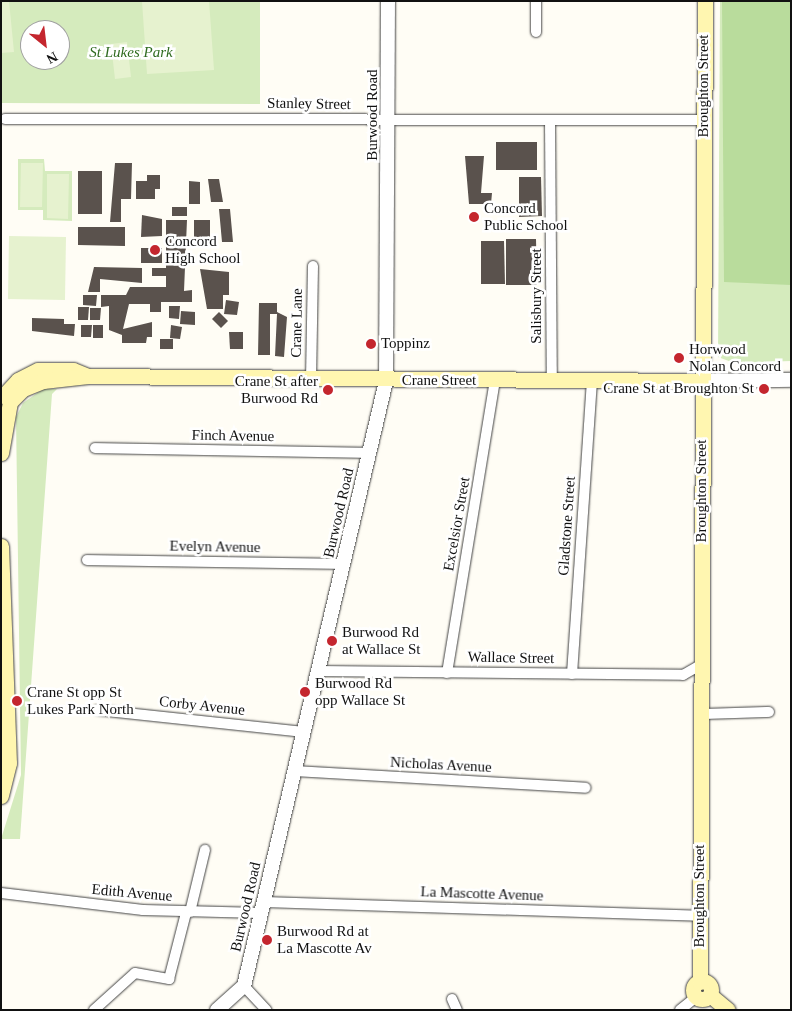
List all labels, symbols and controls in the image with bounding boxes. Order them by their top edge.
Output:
north arrow [20,20,70,70]
street label: Broughton Street [695,35,713,137]
park label: St Lukes Park [89,44,173,62]
text: N [44,49,60,67]
street label: Burwood Road [364,69,382,161]
street label: Stanley Street [267,94,351,114]
place label: Concord Public School [484,199,568,234]
marker: Concord Public School [468,211,480,223]
place label: Concord High School [165,232,240,267]
marker: Concord High School [149,244,161,256]
street label: Salisbury Street [528,248,546,344]
street label: Crane Lane [287,288,307,358]
place label: Toppinz [381,335,430,353]
marker: Toppinz [365,338,377,350]
place label: Horwood Nolan Concord [689,340,781,375]
marker: Horwood Nolan Concord [673,352,685,364]
place label: Crane St after Burwood Rd [235,372,318,407]
street label: Crane Street [402,372,476,390]
place label: Crane St at Broughton St [603,380,754,398]
marker: Crane St at Broughton St [758,383,770,395]
marker: Crane St after Burwood Rd [322,384,334,396]
street label: Finch Avenue [191,426,275,446]
street label: Broughton Street [693,440,711,542]
street label: Burwood Road [320,467,358,559]
street label: Excelsior Street [440,475,474,573]
street label: Gladstone Street [555,476,579,576]
street label: Evelyn Avenue [169,537,261,557]
place label: Burwood Rd at Wallace St [342,623,421,658]
marker: Burwood Rd at Wallace St [326,635,338,647]
street label: Wallace Street [468,648,554,668]
place label: Burwood Rd opp Wallace St [315,674,405,709]
place label: Crane St opp St Lukes Park North [27,683,134,718]
marker: Burwood Rd opp Wallace St [299,686,311,698]
street label: Corby Avenue [158,693,246,719]
marker: Crane St opp St Lukes Park North [11,695,23,707]
street label: Nicholas Avenue [389,753,493,777]
street label: Broughton Street [691,845,709,947]
street label: Burwood Road [227,861,265,953]
street label: Edith Avenue [90,880,174,906]
street label: La Mascotte Avenue [420,883,544,905]
place label: Burwood Rd at La Mascotte Av [277,922,373,957]
marker: Burwood Rd at La Mascotte Av [261,934,273,946]

